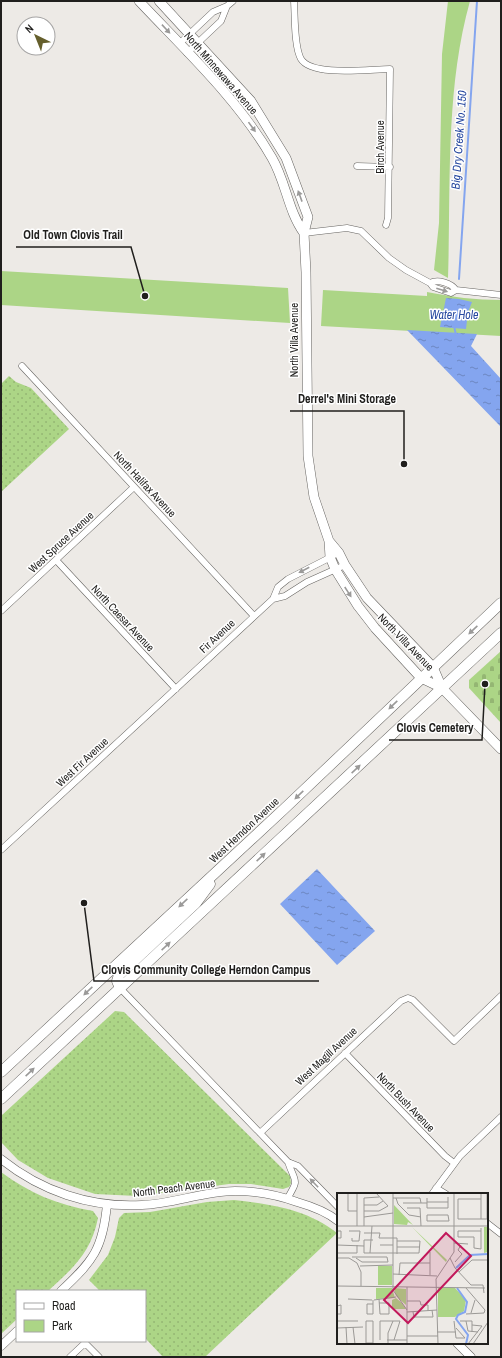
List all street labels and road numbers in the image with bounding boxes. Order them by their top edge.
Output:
street label: North Minnewawa Avenue [181,29,261,117]
street label: Birch Avenue [373,120,387,174]
street label: North Villa Avenue [287,303,301,377]
street label: North Halifax Avenue [111,448,179,520]
street label: West Spruce Avenue [26,508,96,576]
street label: North Caesar Avenue [89,582,157,654]
street label: North Villa Avenue [375,610,437,674]
street label: Fir Avenue [196,616,238,656]
street label: West Fir Avenue [53,734,111,790]
street label: West Herndon Avenue [206,794,282,866]
street label: West Magill Avenue [292,1024,360,1088]
street label: North Bush Avenue [374,1069,438,1135]
street label: North Peach Avenue [132,1176,216,1200]

